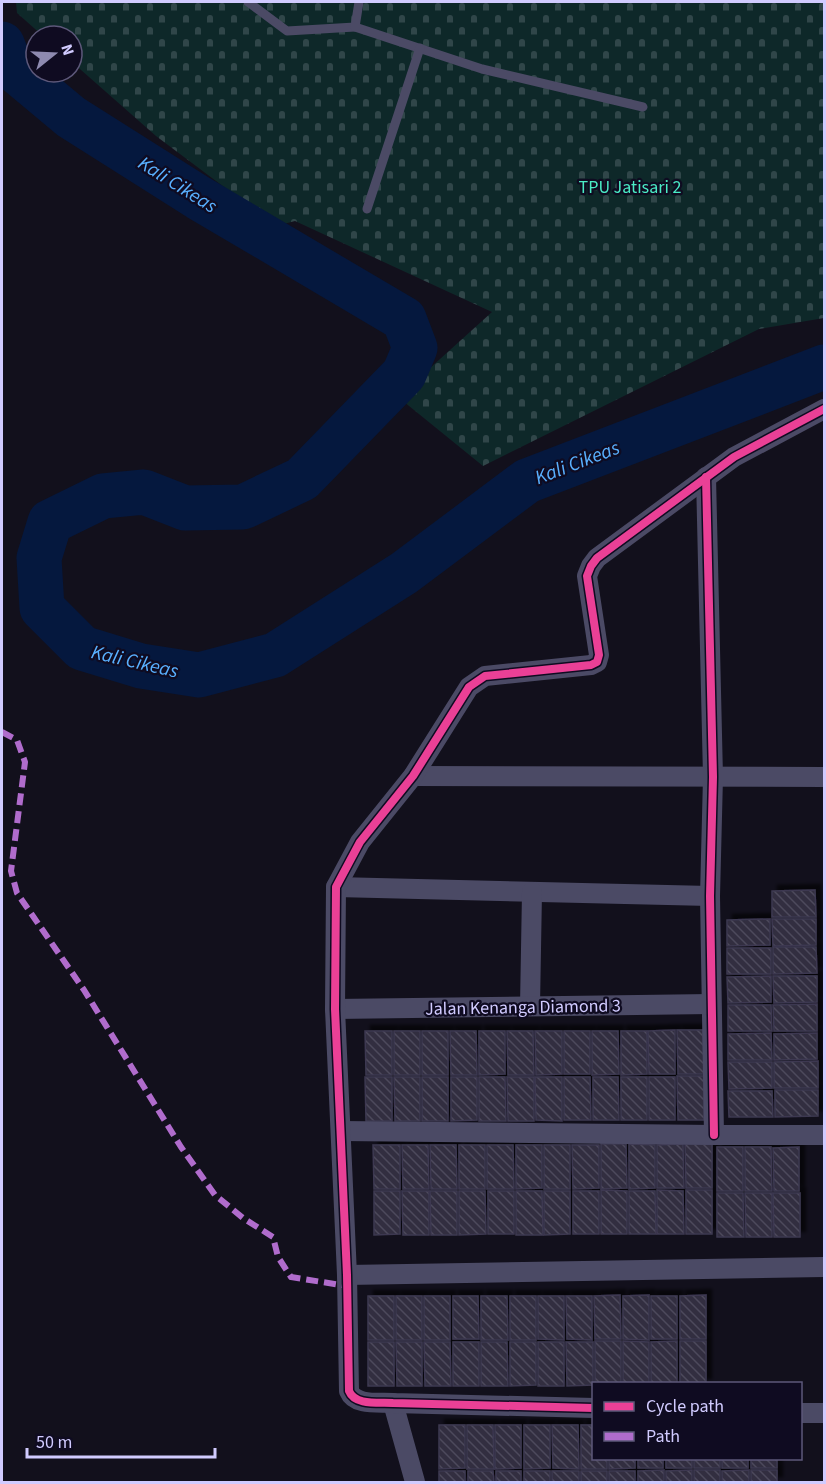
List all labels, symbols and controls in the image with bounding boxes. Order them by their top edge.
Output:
north arrow [24,24,84,84]
text: N [55,41,79,58]
water label: Kali Cikeas [132,149,222,220]
park label: TPU Jatisari 2 [579,175,681,200]
water label: Kali Cikeas [531,434,624,492]
water label: Kali Cikeas [88,638,181,686]
street label: Jalan Kenanga Diamond 3 [425,993,621,1022]
legend [592,1382,802,1460]
text: Cycle path [646,1394,724,1419]
scale bar [27,1421,214,1459]
text: Path [646,1424,680,1449]
text: 50 m [36,1430,72,1455]

